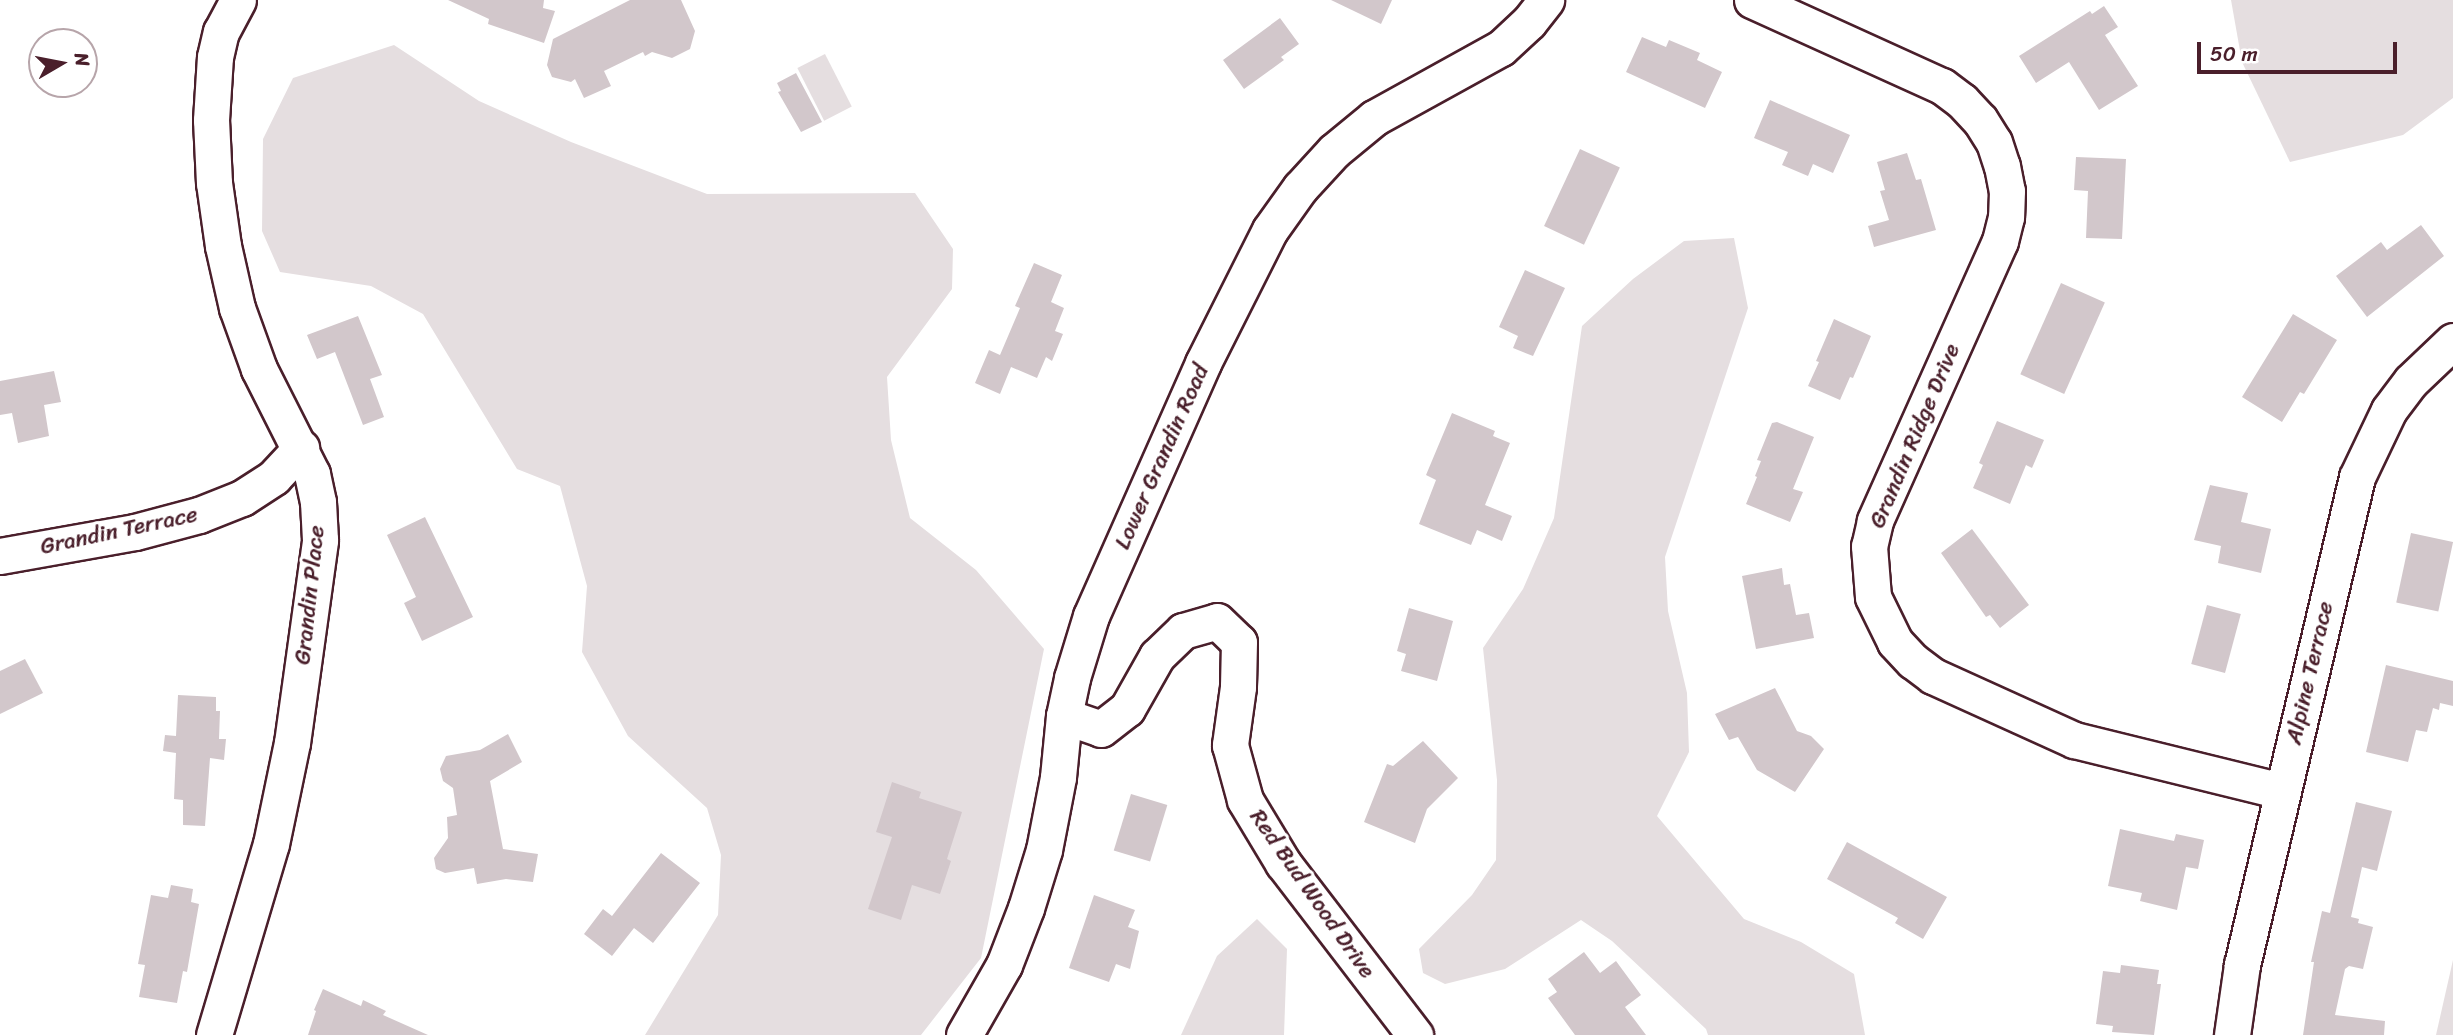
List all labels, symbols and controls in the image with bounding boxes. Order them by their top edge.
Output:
north arrow [28,28,98,98]
scale bar [2201,28,2400,72]
text: 50 m [2210,35,2258,73]
text: N [65,50,100,69]
street label: Grandin Ridge Drive [1864,339,1966,533]
street label: Lower Grandin Road [1109,360,1215,554]
street label: Grandin Terrace [38,501,200,561]
street label: Grandin Place [289,524,331,666]
street label: Alpine Terrace [2280,599,2340,747]
street label: Red Bud Wood Drive [1243,804,1381,984]

